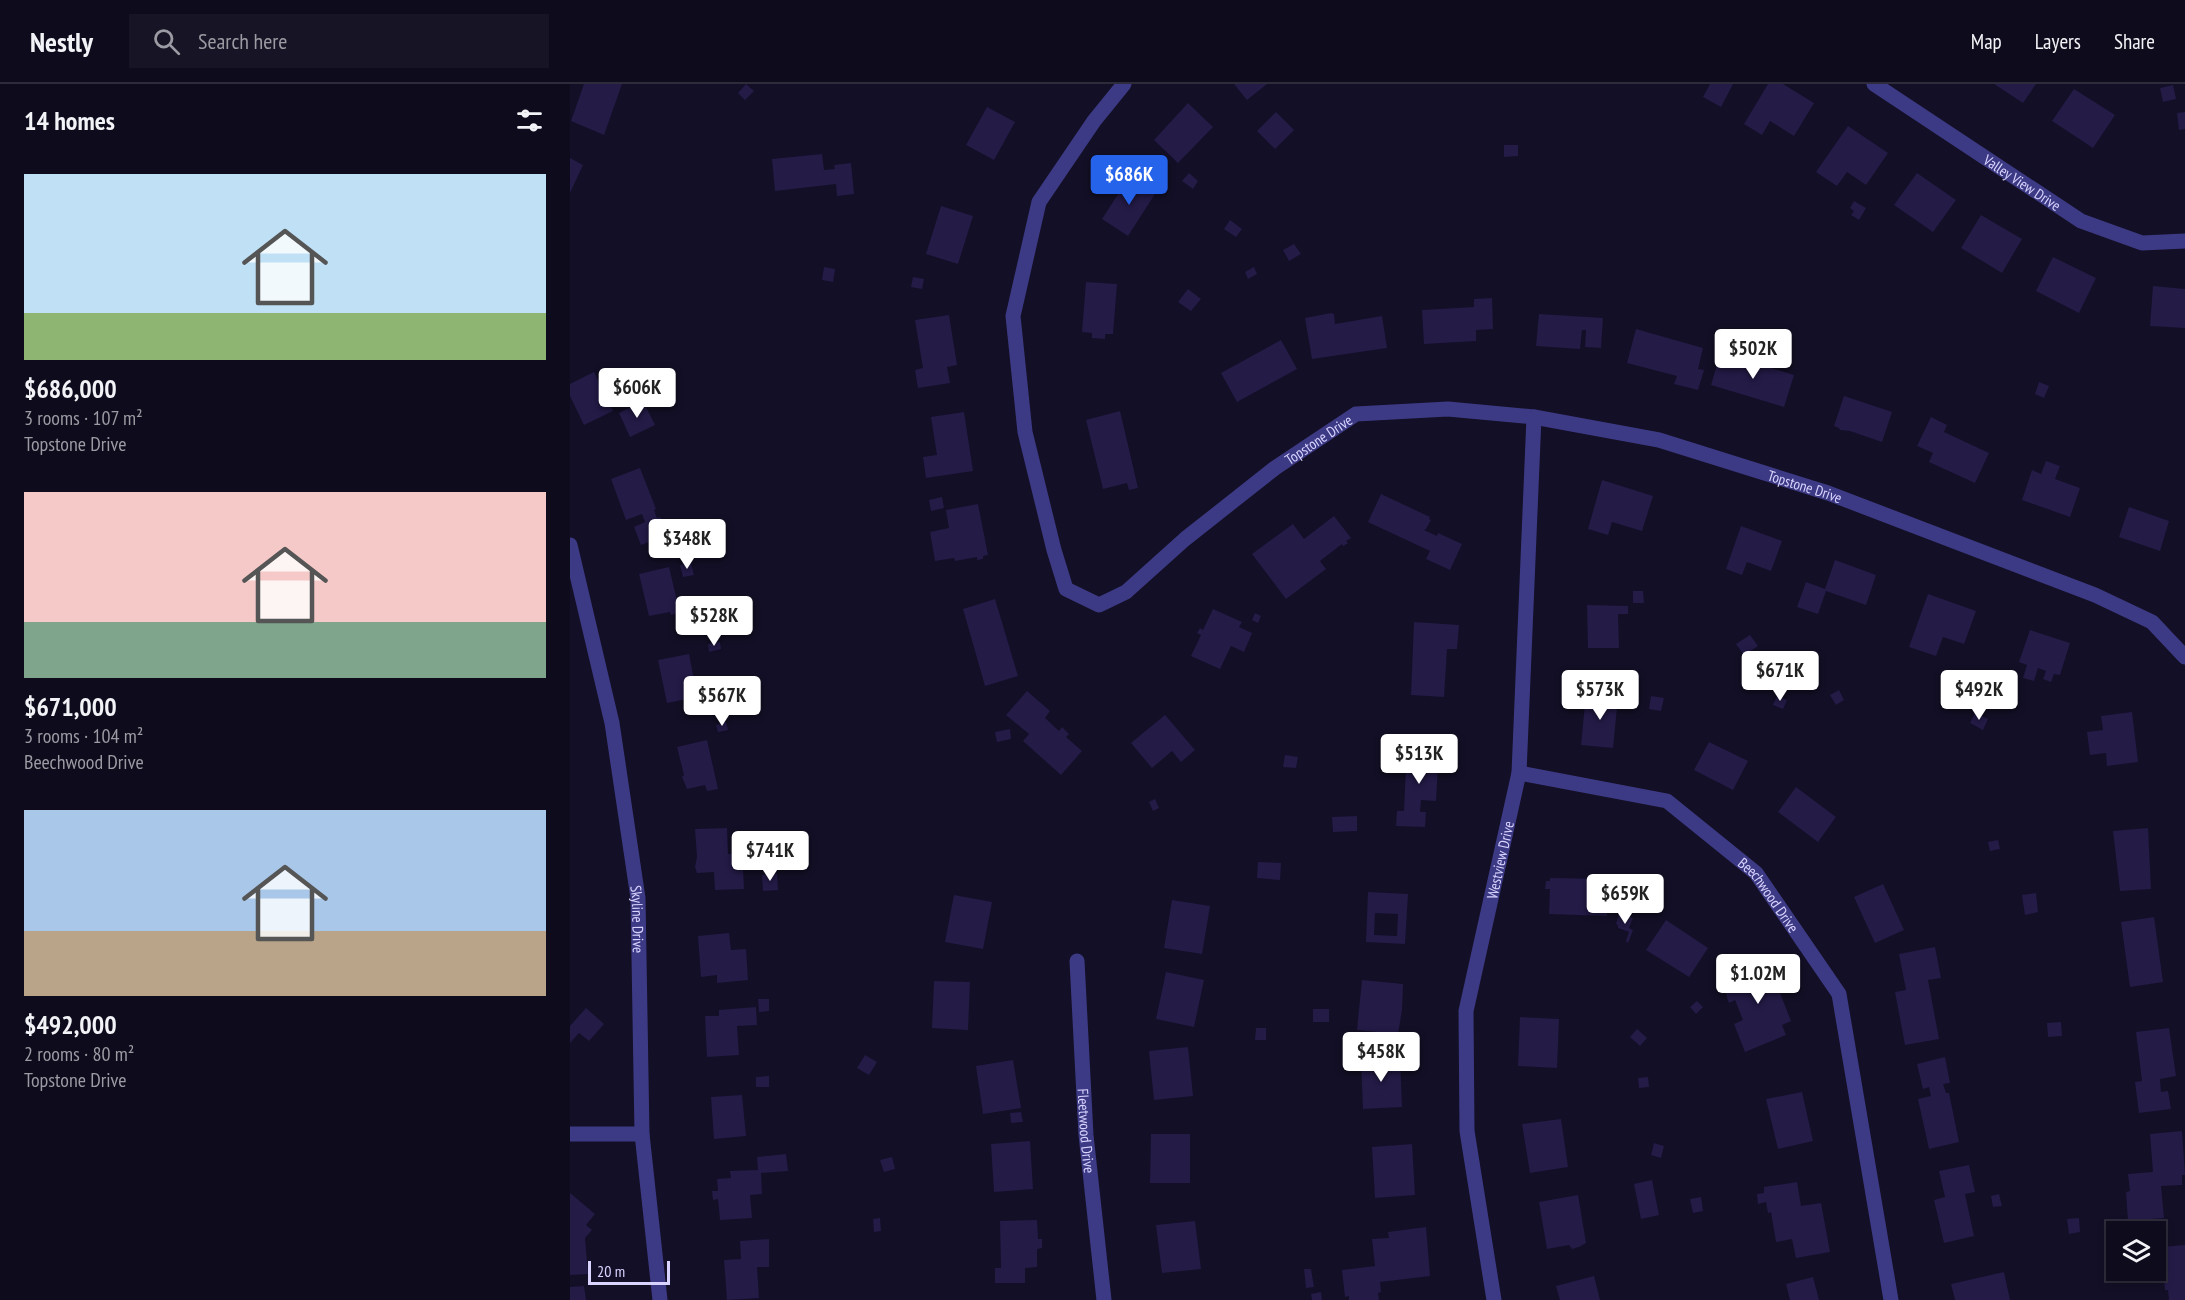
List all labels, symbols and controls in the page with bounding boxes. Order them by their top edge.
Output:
search box [129,14,549,68]
text: Nestly [30,23,93,60]
icon: search [150,25,183,58]
text: Search here [198,27,287,55]
text: Map [1971,28,2002,55]
text: Layers [2035,28,2081,55]
text: Share [2114,28,2155,55]
text: 14 homes [24,104,115,137]
icon: filters [513,104,546,137]
street label: Valley View Drive [1979,149,2065,215]
pin: $686K [1087,155,1171,206]
text: $686K [1105,161,1153,187]
icon: home [231,213,339,321]
pin: $502K [1711,329,1795,380]
text: $502K [1729,335,1777,361]
pin: $606K [595,368,679,419]
text: $686,000 [24,372,117,405]
text: $606K [613,374,661,400]
text: 3 rooms · 107 m² [24,405,143,431]
street label: Topstone Drive [1281,410,1356,468]
text: Topstone Drive [24,431,127,457]
street label: Topstone Drive [1765,465,1845,507]
pin: $348K [645,519,729,570]
text: $348K [663,525,711,551]
icon: home [231,531,339,639]
pin: $528K [672,596,756,647]
text: $528K [690,602,738,628]
pin: $671K [1738,651,1822,702]
text: $671K [1756,657,1804,683]
pin: $573K [1558,670,1642,721]
pin: $492K [1937,670,2021,721]
pin: $567K [680,676,764,727]
text: $573K [1576,676,1624,702]
text: $492K [1955,676,2003,702]
text: $567K [698,682,746,708]
text: $671,000 [24,690,117,723]
text: 3 rooms · 104 m² [24,723,143,749]
pin: $513K [1377,734,1461,785]
text: $513K [1395,740,1443,766]
text: Beechwood Drive [24,749,144,775]
street label: Westview Drive [1482,819,1518,901]
pin: $741K [728,831,812,882]
text: $741K [746,837,794,863]
icon: home [231,849,339,957]
street label: Beechwood Drive [1734,853,1803,936]
pin: $659K [1583,874,1667,925]
text: $659K [1601,880,1649,906]
street label: Skyline Drive [627,884,648,953]
pin: $1.02M [1709,954,1807,1005]
text: $1.02M [1730,960,1786,986]
text: $492,000 [24,1008,117,1041]
pin: $458K [1339,1032,1423,1083]
text: $458K [1357,1038,1405,1064]
text: 2 rooms · 80 m² [24,1041,134,1067]
text: Topstone Drive [24,1067,127,1093]
street label: Fleetwood Drive [1074,1088,1100,1174]
map controls [2106,1221,2166,1281]
button: layers [2106,1221,2166,1281]
scale bar [588,1258,670,1286]
text: 20 m [597,1261,625,1281]

